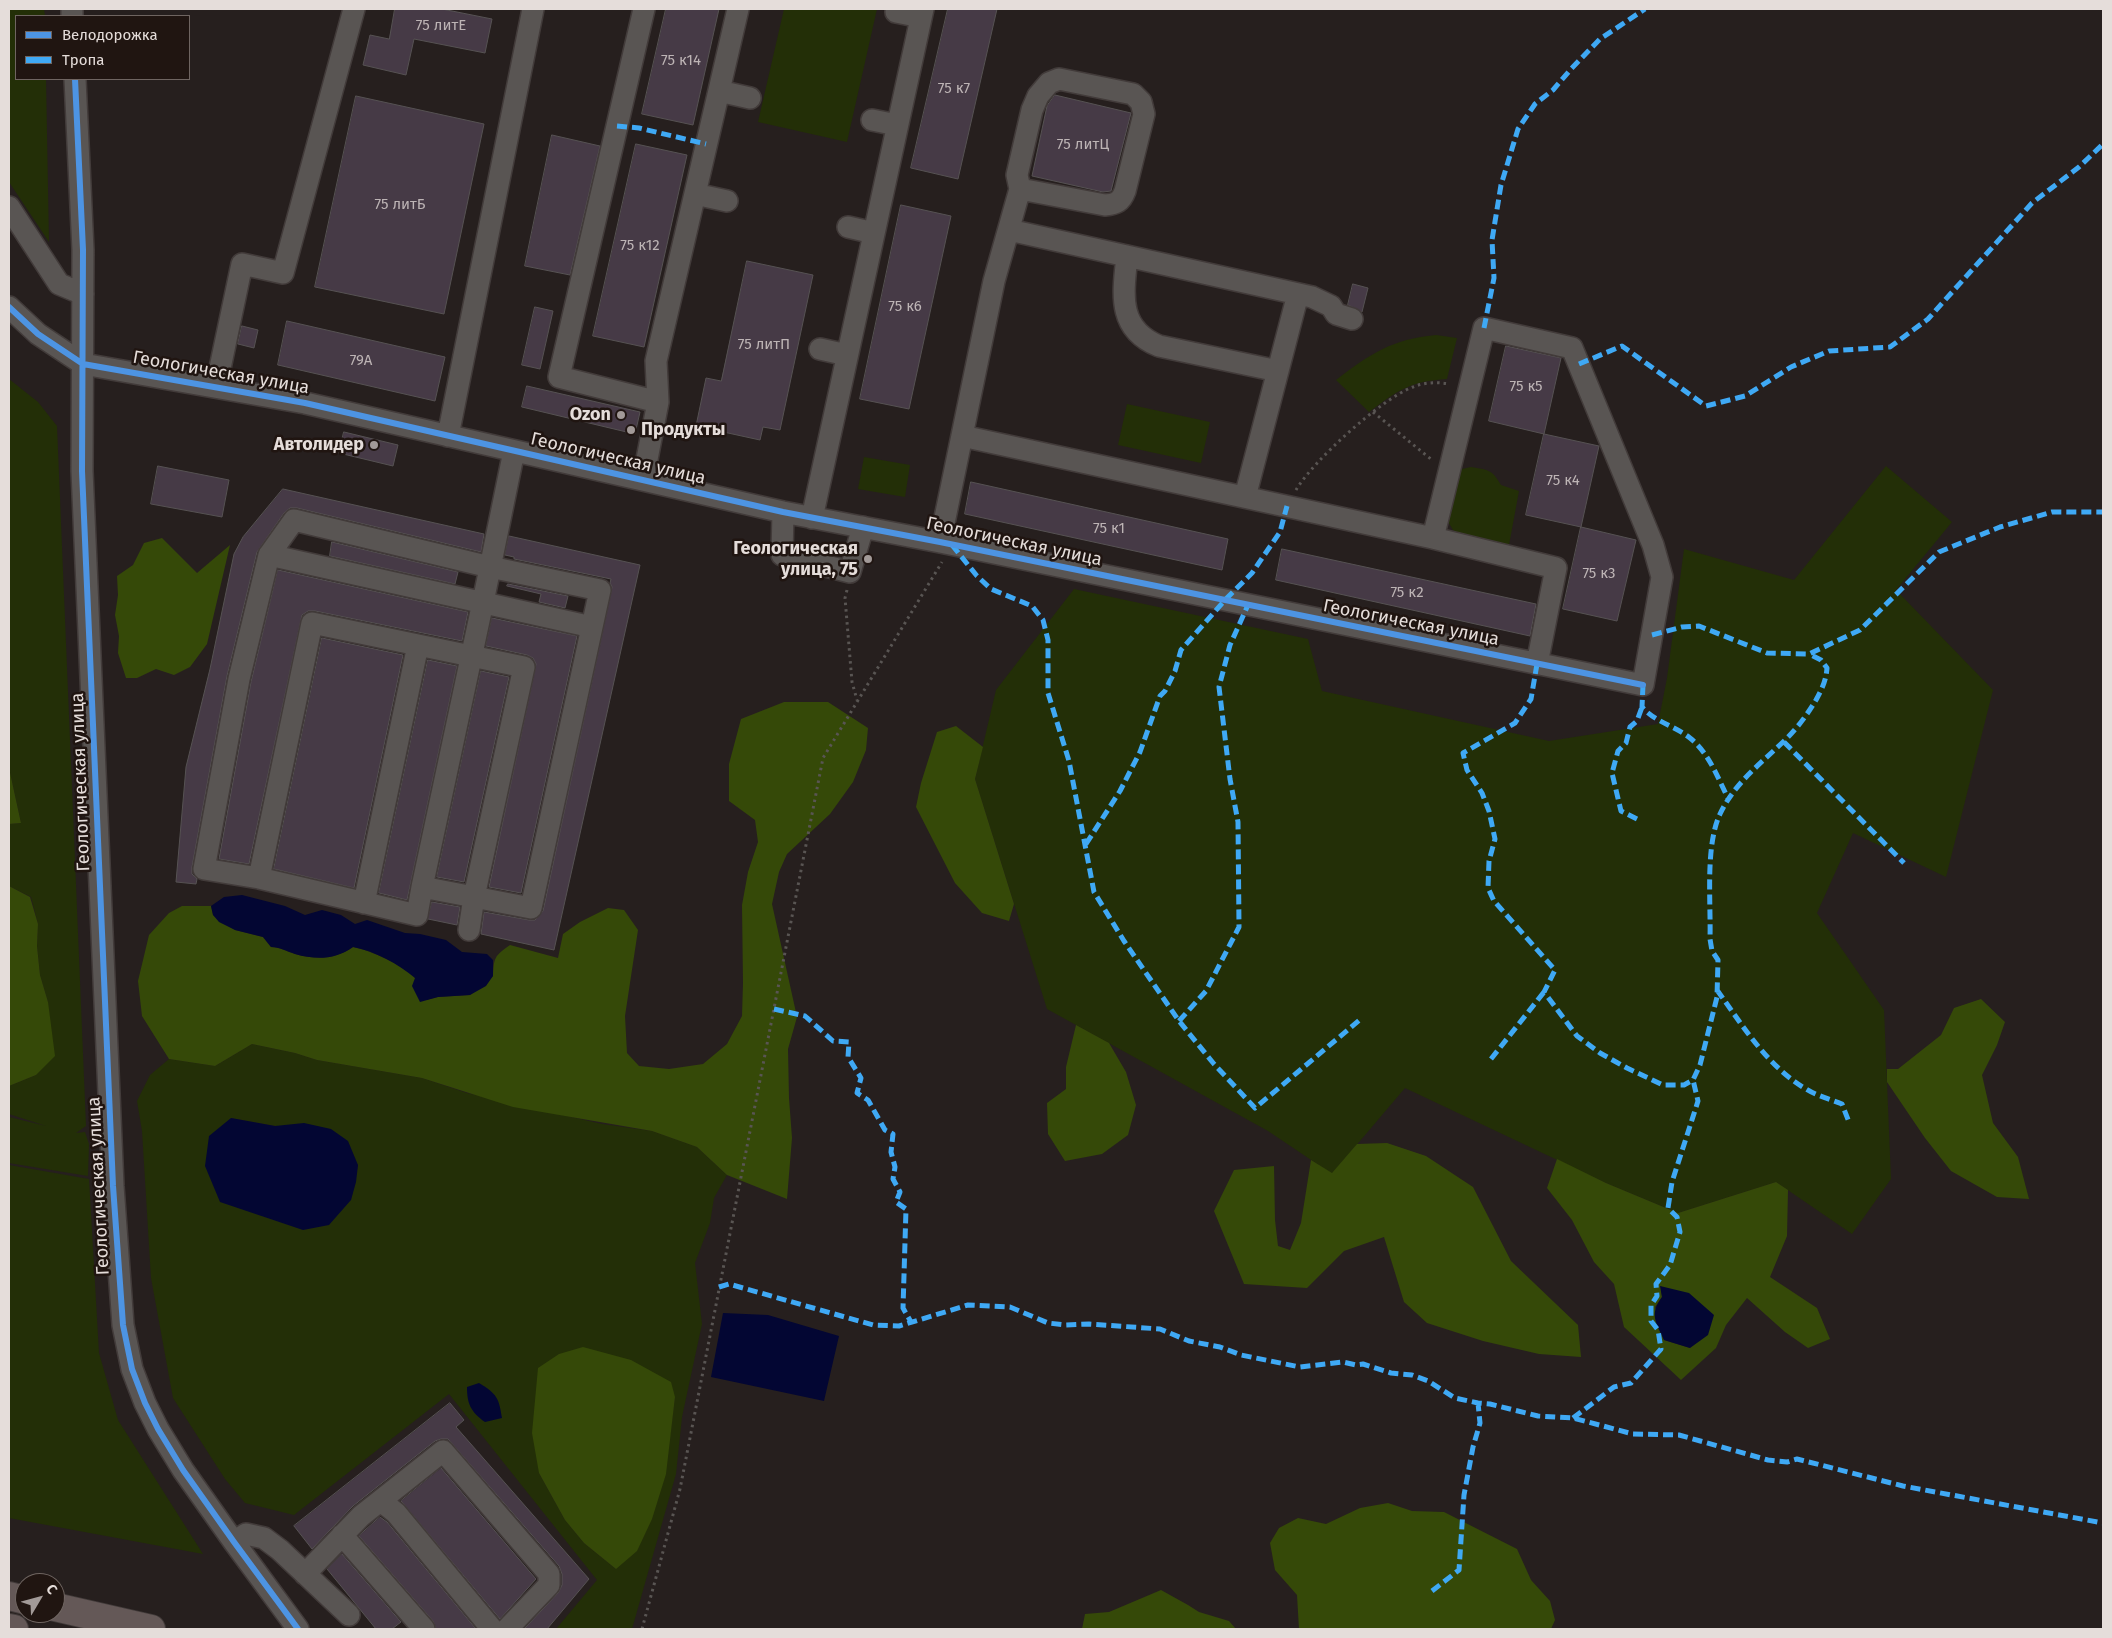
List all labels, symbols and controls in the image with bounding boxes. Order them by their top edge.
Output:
legend [15,15,190,80]
house number: 75 литЕ [416,17,466,35]
text: Велодорожка [62,26,158,44]
text: Тропа [62,51,104,69]
house number: 75 к14 [661,52,701,70]
house number: 75 к7 [938,80,970,98]
house number: 75 литЦ [1057,136,1109,154]
house number: 75 литБ [374,196,426,214]
house number: 75 к12 [620,237,660,255]
house number: 75 к6 [888,298,922,316]
house number: 75 литП [738,336,790,354]
street label: Геологическая улица [131,347,311,399]
house number: 79А [350,352,372,370]
house number: 75 к5 [1509,378,1543,396]
place label: Ozon [570,404,611,426]
marker: Ozon [615,409,627,421]
place label: Продукты [641,419,725,441]
marker: Продукты [625,424,637,436]
street label: Геологическая улица [528,428,708,490]
place label: Автолидер [274,434,364,456]
marker: Автолидер [368,439,380,451]
house number: 75 к4 [1546,472,1580,490]
street label: Геологическая улица [924,513,1104,571]
house number: 75 к1 [1093,520,1125,538]
place label: Геологическая улица, 75 [733,538,858,580]
marker: Геологическая улица, 75 [862,553,874,565]
house number: 75 к3 [1582,565,1616,583]
house number: 75 к2 [1390,584,1424,602]
street label: Геологическая улица [1321,595,1501,651]
street label: Геологическая улица [67,692,95,872]
street label: Геологическая улица [84,1096,114,1276]
north arrow [15,1573,65,1623]
text: С [42,1581,61,1598]

